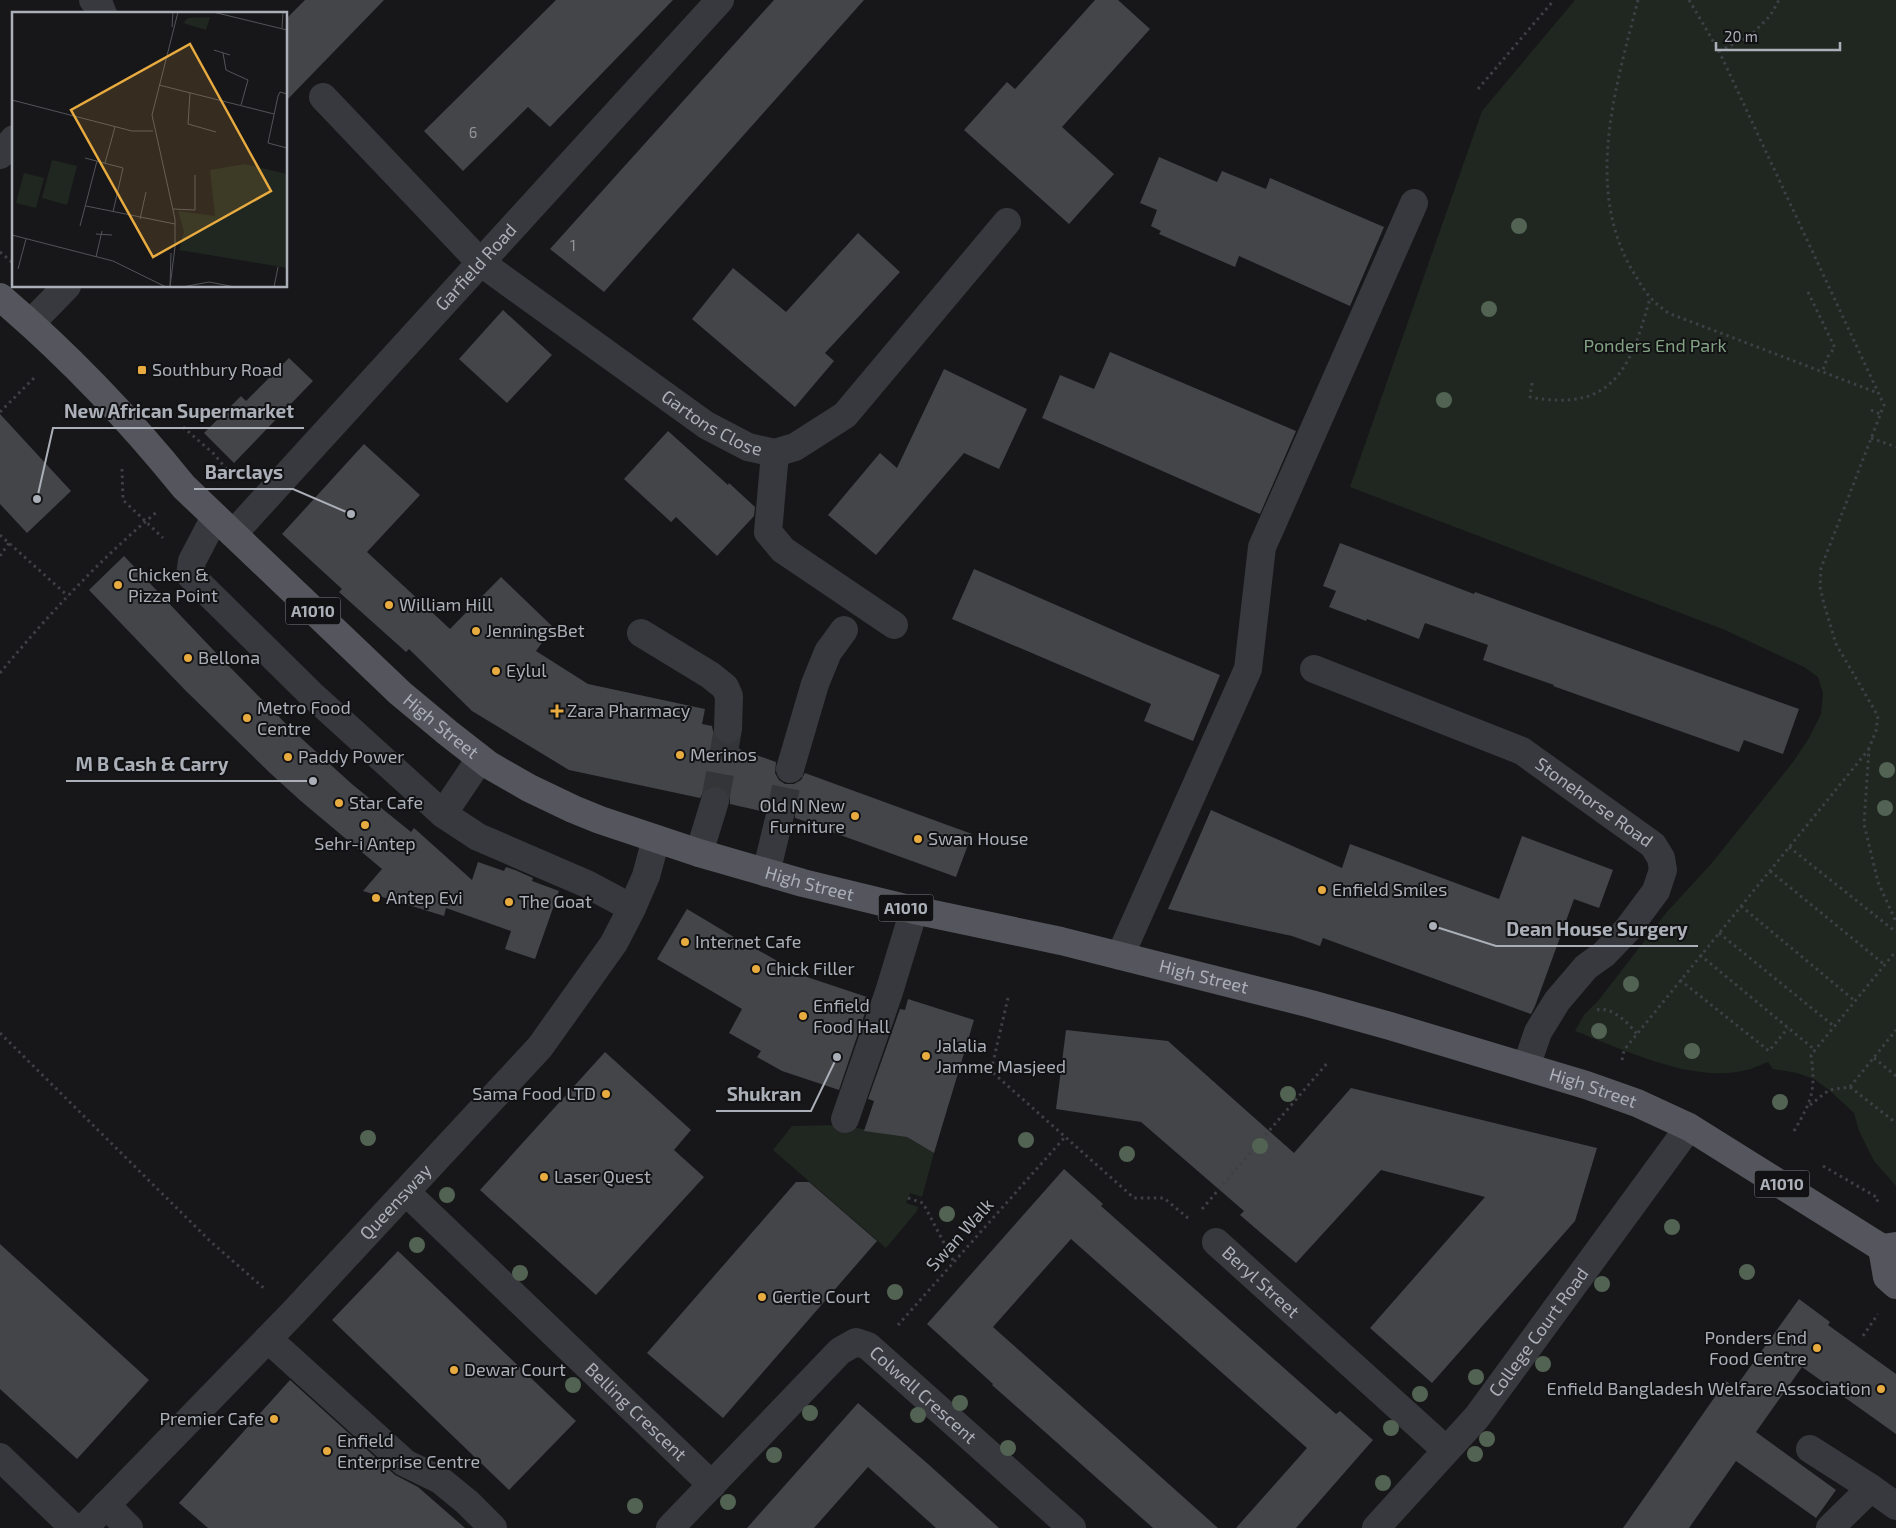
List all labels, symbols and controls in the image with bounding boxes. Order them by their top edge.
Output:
inset map [12,12,288,288]
scale bar [1716,20,1840,52]
text: 20 m [1724,27,1758,45]
house number: 6 [469,123,477,141]
street label: Garfield Road [430,218,521,315]
house number: 1 [570,236,576,254]
park label: Ponders End Park [1583,334,1727,356]
place label: Southbury Road [152,358,282,380]
marker: Southbury Road [136,364,148,376]
street label: Gartons Close [658,385,764,460]
callout: New African Supermarket [53,394,304,428]
text: New African Supermarket [64,399,294,422]
callout: Barclays [194,455,293,489]
text: Barclays [205,460,283,484]
place label: Chicken & Pizza Point [128,563,218,606]
marker: Chicken & Pizza Point [112,579,124,591]
place label: William Hill [399,593,493,615]
road number: A1010 [286,598,340,624]
marker: William Hill [383,599,395,611]
place label: JenningsBet [486,619,585,641]
marker: JenningsBet [470,625,482,637]
place label: Bellona [198,646,260,668]
marker: Bellona [182,652,194,664]
place label: Eylul [506,659,547,681]
marker: Eylul [490,665,502,677]
street label: High Street [399,688,484,763]
place label: Metro Food Centre [257,696,351,739]
place label: Zara Pharmacy [567,699,691,721]
marker: Zara Pharmacy [551,705,563,717]
marker: Metro Food Centre [241,712,253,724]
place label: Merinos [690,743,757,765]
place label: Paddy Power [298,745,405,767]
callout: M B Cash & Carry [66,747,239,781]
marker: Merinos [674,749,686,761]
marker: Paddy Power [282,751,294,763]
text: M B Cash & Carry [75,752,229,776]
street label: Stonehorse Road [1531,752,1658,851]
place label: Star Cafe [349,791,423,813]
place label: Old N New Furniture [759,794,845,837]
marker: Star Cafe [333,797,345,809]
marker: Old N New Furniture [849,810,861,822]
marker: Sehr-i Antep [359,819,371,831]
place label: Swan House [928,827,1028,849]
place label: Sehr-i Antep [314,832,416,854]
marker: Swan House [912,833,924,845]
street label: High Street [763,861,857,905]
place label: Enfield Smiles [1332,878,1447,900]
marker: Enfield Smiles [1316,884,1328,896]
place label: Antep Evi [386,886,463,908]
place label: The Goat [519,890,592,912]
marker: Antep Evi [370,892,382,904]
road number: A1010 [878,894,934,921]
marker: The Goat [503,896,515,908]
callout: Dean House Surgery [1496,912,1698,946]
text: Dean House Surgery [1506,917,1688,941]
place label: Internet Cafe [695,930,801,952]
marker: Internet Cafe [679,936,691,948]
street label: High Street [1157,954,1251,998]
place label: Chick Filler [766,957,855,979]
marker: Chick Filler [750,963,762,975]
place label: Enfield Food Hall [813,994,890,1037]
marker: Enfield Food Hall [797,1010,809,1022]
place label: Jalalia Jamme Masjeed [936,1034,1066,1077]
marker: Jalalia Jamme Masjeed [920,1050,932,1062]
street label: High Street [1547,1063,1640,1112]
callout: Shukran [716,1077,811,1111]
place label: Sama Food LTD [472,1082,596,1104]
text: Shukran [727,1082,801,1105]
marker: Sama Food LTD [600,1088,612,1100]
street label: Queensway [355,1159,436,1244]
place label: Laser Quest [554,1165,651,1187]
road number: A1010 [1754,1170,1810,1198]
marker: Laser Quest [538,1171,550,1183]
street label: Swan Walk [921,1193,998,1275]
street label: Beryl Street [1218,1241,1304,1322]
street label: College Court Road [1484,1263,1593,1401]
place label: Gertie Court [772,1285,870,1307]
marker: Gertie Court [756,1291,768,1303]
place label: Ponders End Food Centre [1705,1326,1807,1369]
street label: Colwell Crescent [865,1341,982,1448]
marker: Ponders End Food Centre [1811,1342,1823,1354]
place label: Dewar Court [464,1358,566,1380]
street label: Belling Crescent [581,1358,692,1465]
marker: Dewar Court [448,1364,460,1376]
place label: Enfield Bangladesh Welfare Association [1547,1377,1871,1399]
marker: Enfield Bangladesh Welfare Association [1875,1383,1887,1395]
place label: Premier Cafe [159,1407,264,1429]
marker: Premier Cafe [268,1413,280,1425]
place label: Enfield Enterprise Centre [337,1429,480,1472]
marker: Enfield Enterprise Centre [321,1445,333,1457]

